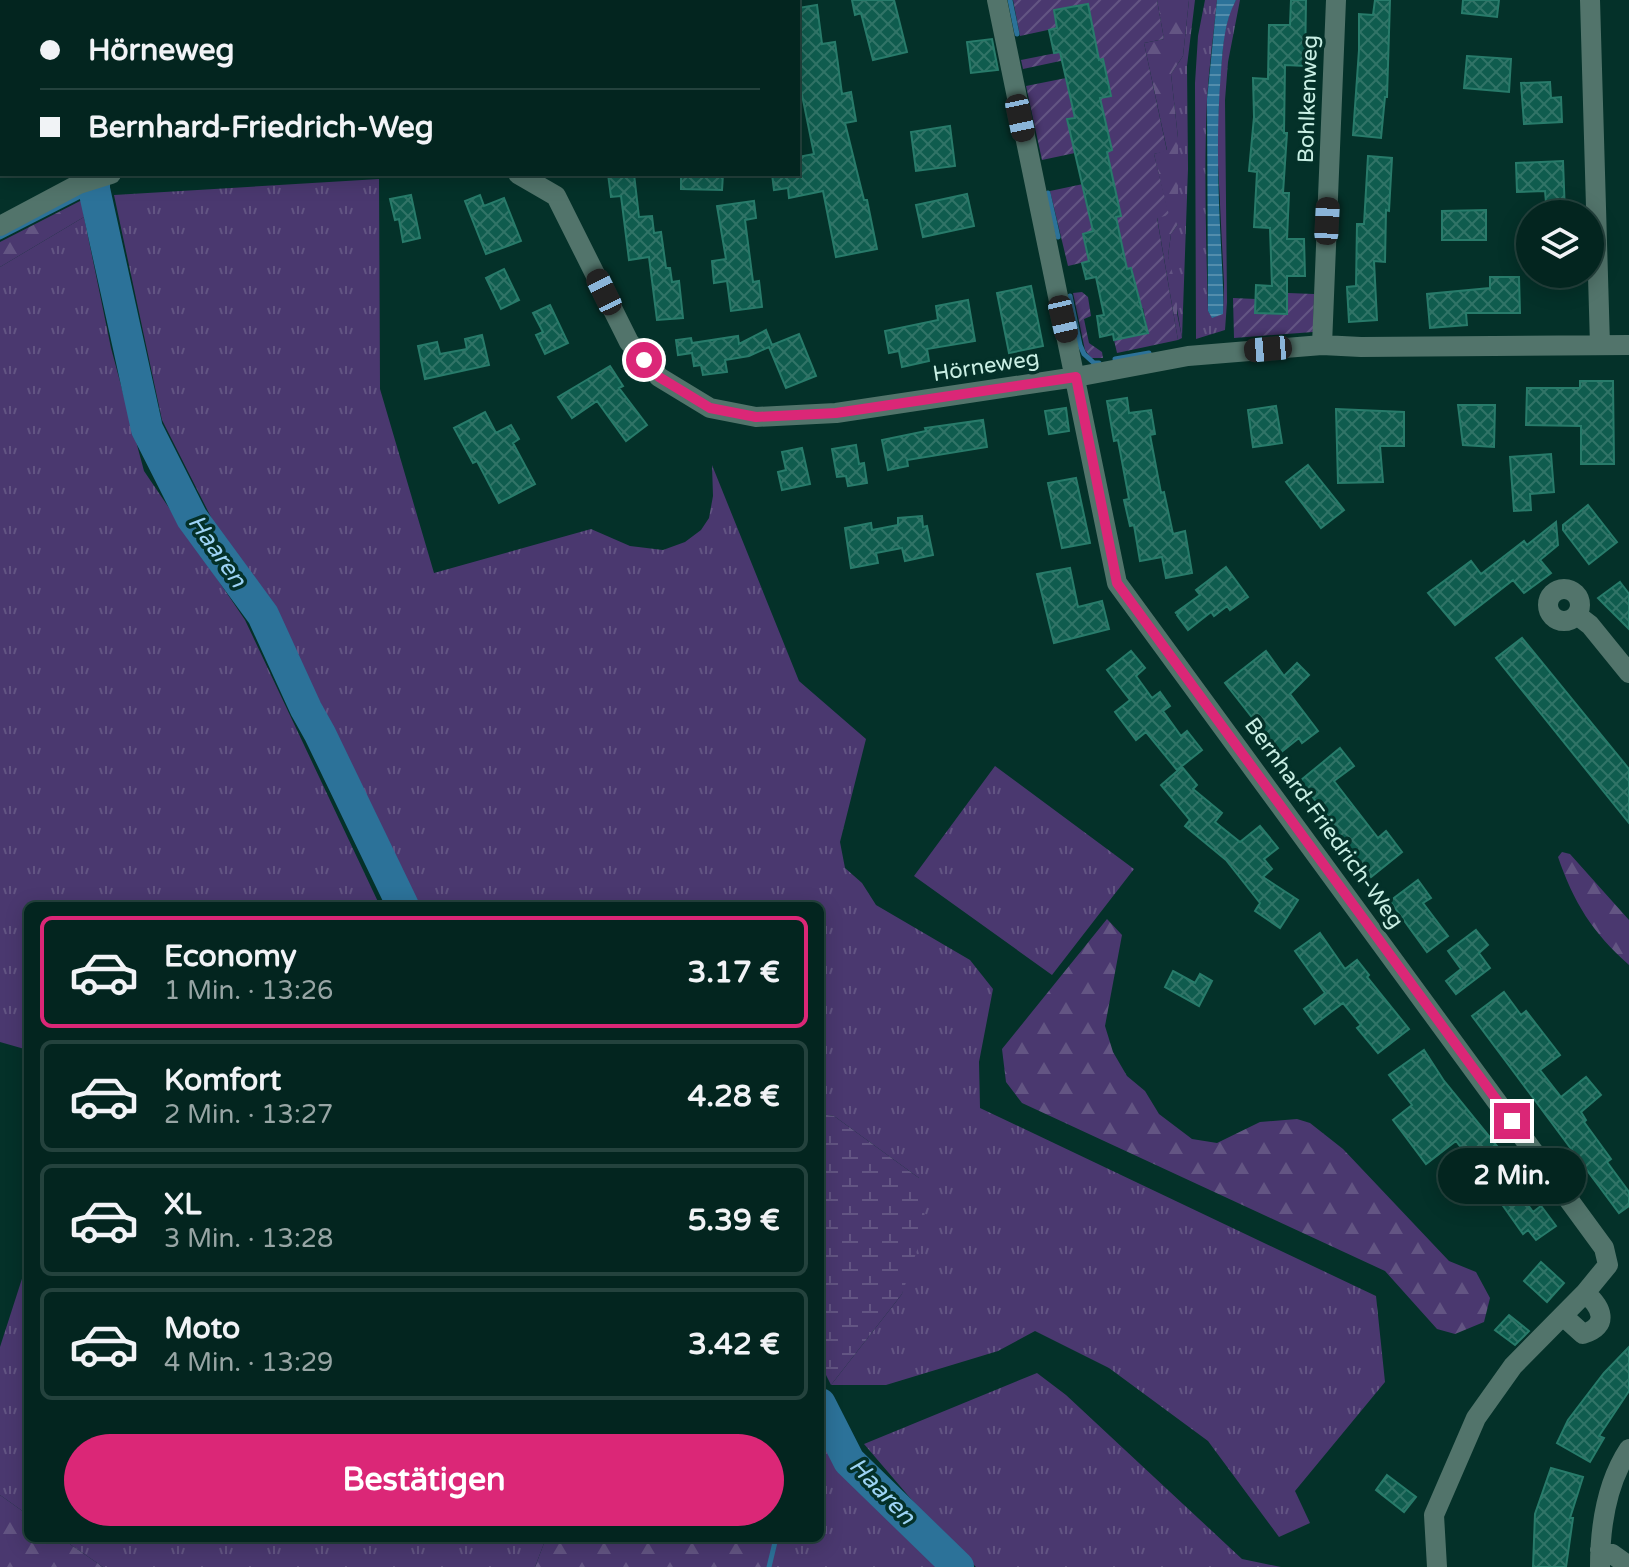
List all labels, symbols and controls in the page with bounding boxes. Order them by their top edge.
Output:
text: Hörneweg [88,32,235,69]
street label: Bohlkenweg [1293,34,1323,164]
car [1003,92,1037,144]
text: Bernhard-Friedrich-Weg [88,109,434,146]
car [1314,196,1340,246]
map controls [1516,200,1604,288]
button: layers [1516,200,1604,288]
car [583,265,625,319]
car [1046,293,1080,345]
car [1243,335,1293,363]
route start [626,342,662,378]
street label: Hörneweg [931,345,1041,387]
water label: Haaren [182,509,253,594]
street label: Bernhard-Friedrich-Weg [1239,713,1409,933]
icon: car [68,936,140,1008]
text: Economy [164,938,297,975]
text: 3.17 € [687,954,780,991]
text: 1 Min. · 13:26 [164,975,333,1006]
icon: car [68,1060,140,1132]
text: Komfort [164,1062,281,1099]
text: 4.28 € [687,1078,780,1115]
text: 2 Min. · 13:27 [164,1099,333,1130]
route end [1494,1103,1530,1139]
callout: 2 Min. [1438,1149,1586,1205]
text: 2 Min. [1473,1160,1551,1191]
icon: car [68,1184,140,1256]
text: XL [164,1186,201,1223]
text: 5.39 € [688,1202,780,1239]
text: 3 Min. · 13:28 [164,1223,333,1254]
icon: car [68,1308,140,1380]
text: Moto [164,1310,240,1347]
text: 3.42 € [688,1326,780,1363]
text: 4 Min. · 13:29 [164,1347,333,1378]
button: Bestätigen [64,1434,784,1526]
water label: Haaren [843,1451,922,1532]

